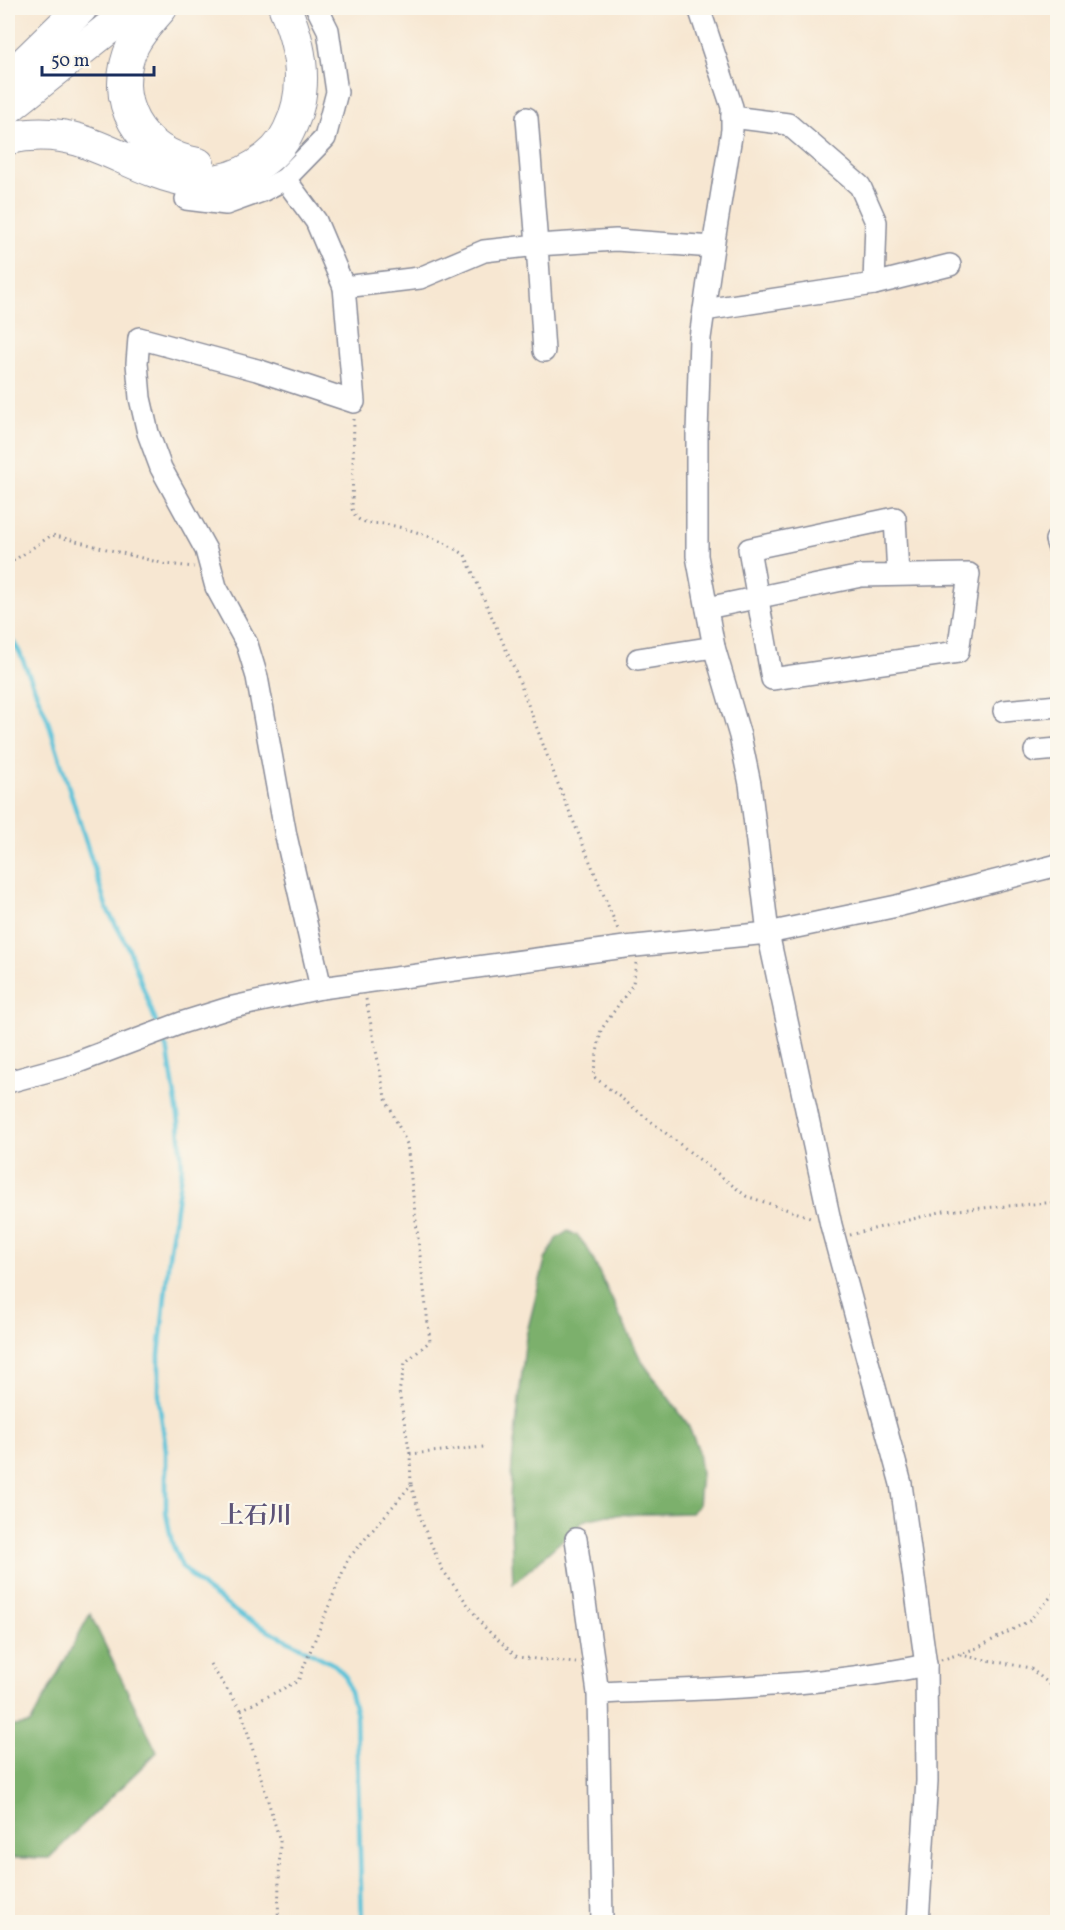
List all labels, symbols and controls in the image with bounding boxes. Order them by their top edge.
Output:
scale bar [42,39,154,77]
text: 50 m [51,49,90,74]
district label: 上石川 [220,1500,292,1534]

